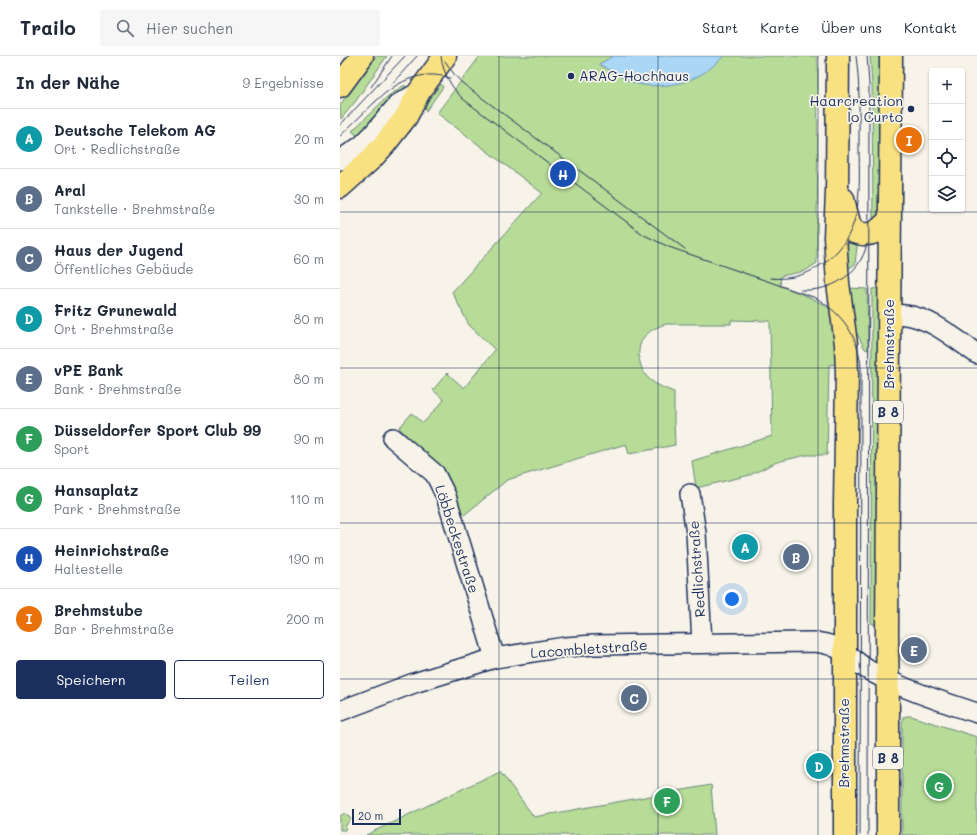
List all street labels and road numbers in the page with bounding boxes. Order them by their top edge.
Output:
street label: Brehmstraße [879,299,898,389]
road number: B 8 [873,401,903,423]
street label: Löbbeckestraße [431,482,484,595]
street label: Redlichstraße [684,520,709,618]
street label: Lacombletstraße [530,635,648,662]
street label: Brehmstraße [834,698,853,788]
road number: B 8 [873,747,903,769]

